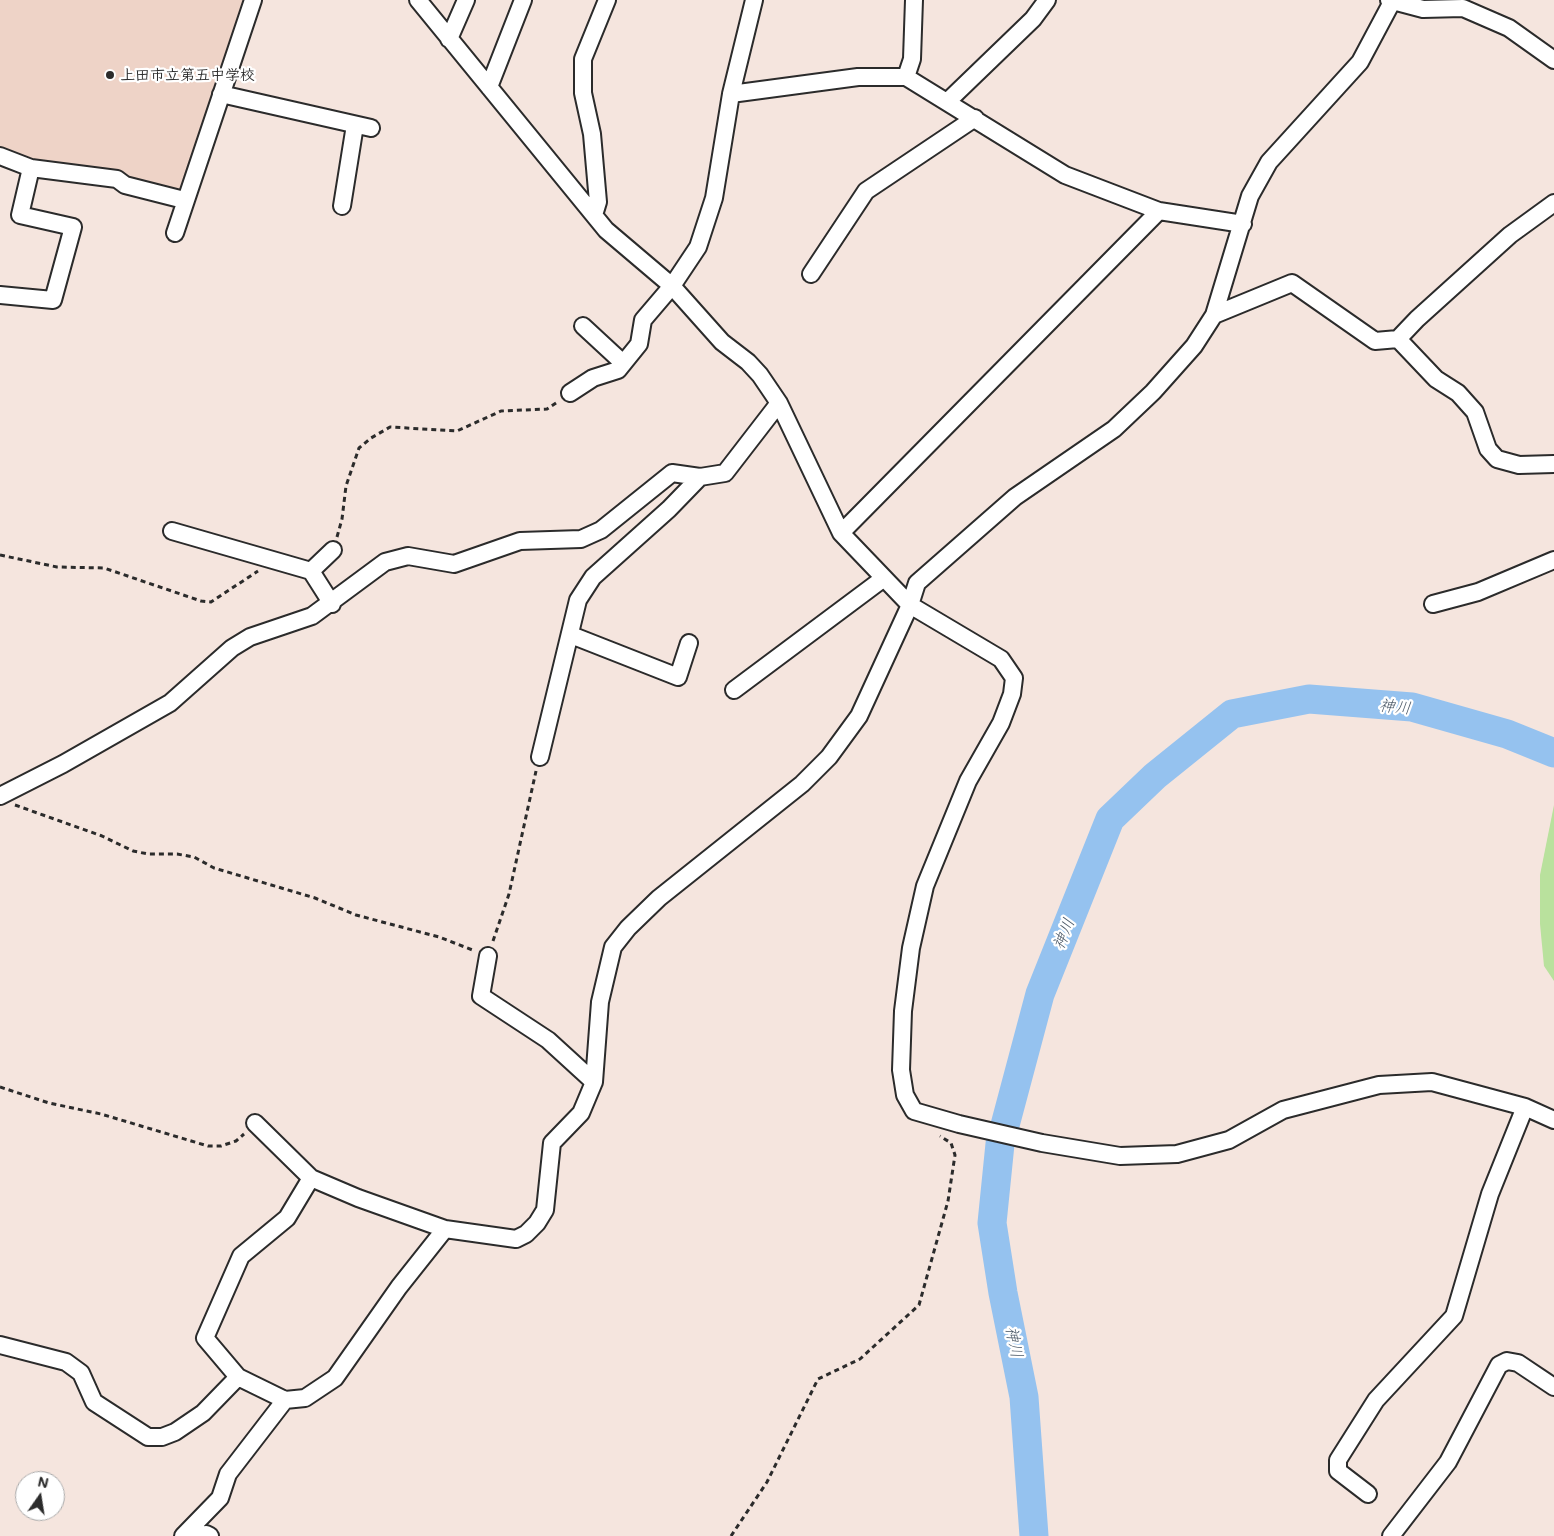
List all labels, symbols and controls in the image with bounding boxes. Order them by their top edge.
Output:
place label: 上田市立第五中学校 [120,66,255,84]
marker: 上田市立第五中学校 [104,69,116,81]
water label: 神川 [1378,696,1412,718]
water label: 神川 [1049,916,1079,952]
water label: 神川 [1002,1324,1026,1360]
north arrow [15,1471,65,1521]
text: N [36,1471,51,1492]

